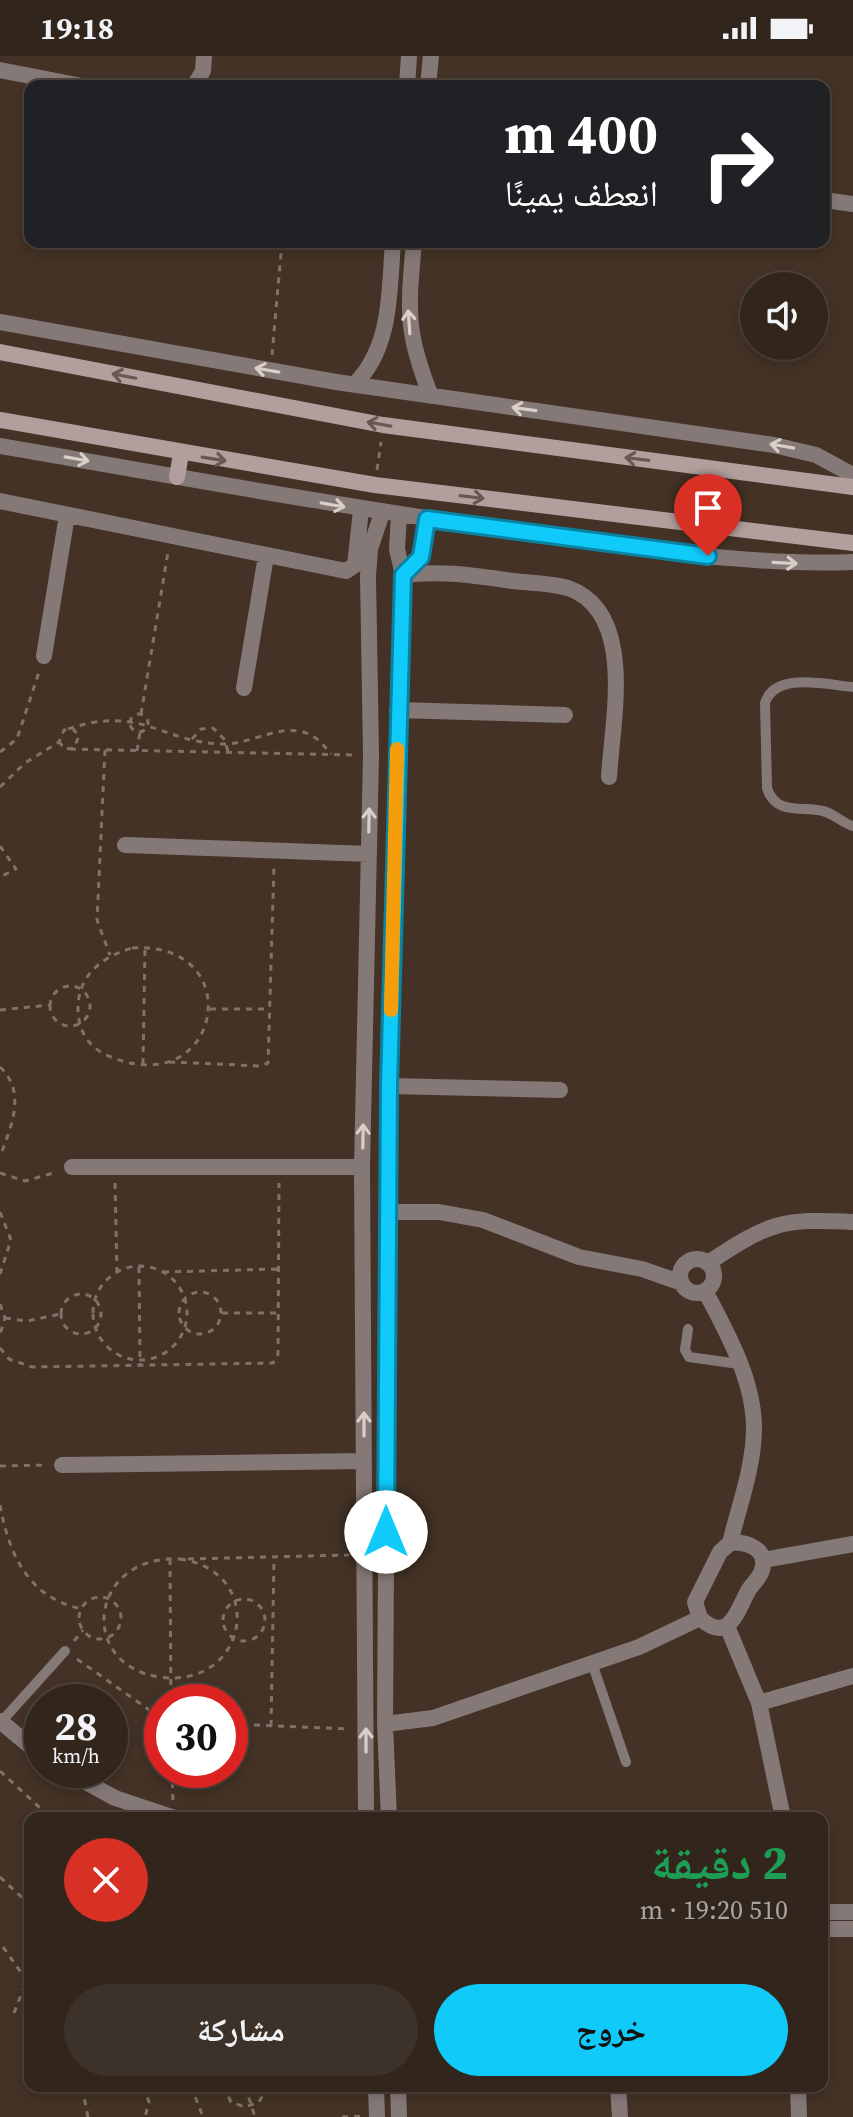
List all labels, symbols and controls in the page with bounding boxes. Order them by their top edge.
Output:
text: 19:18 [40,8,114,49]
text: 400 m [504,95,658,172]
icon: right [686,112,790,216]
text: انعطف يمينًا [504,169,658,218]
map controls [740,272,828,360]
button: sound [740,272,828,360]
one-way arrow [401,309,416,336]
one-way arrow [255,362,280,377]
one-way arrow [111,367,137,382]
one-way arrow [512,401,537,416]
one-way arrow [367,416,392,431]
one-way arrow [769,438,795,453]
one-way arrow [624,451,651,466]
one-way arrow [201,452,227,467]
one-way arrow [64,453,89,468]
pin [674,474,742,556]
icon: arrive [686,486,730,530]
one-way arrow [459,490,484,505]
one-way arrow [320,498,345,513]
one-way arrow [771,556,798,571]
one-way arrow [362,807,377,834]
one-way arrow [355,1123,370,1150]
one-way arrow [356,1411,372,1438]
position arrow [344,1490,428,1574]
speed limit sign: 30 [144,1684,248,1788]
text: 28 [54,1699,98,1753]
one-way arrow [358,1727,374,1754]
text: km/h [52,1742,100,1770]
text: 2 دقيقة [651,1829,788,1895]
button: close [64,1838,148,1922]
text: 510 m · 19:20 [640,1892,788,1928]
button: مشاركة [64,1984,418,2076]
button: خروج [434,1984,788,2076]

